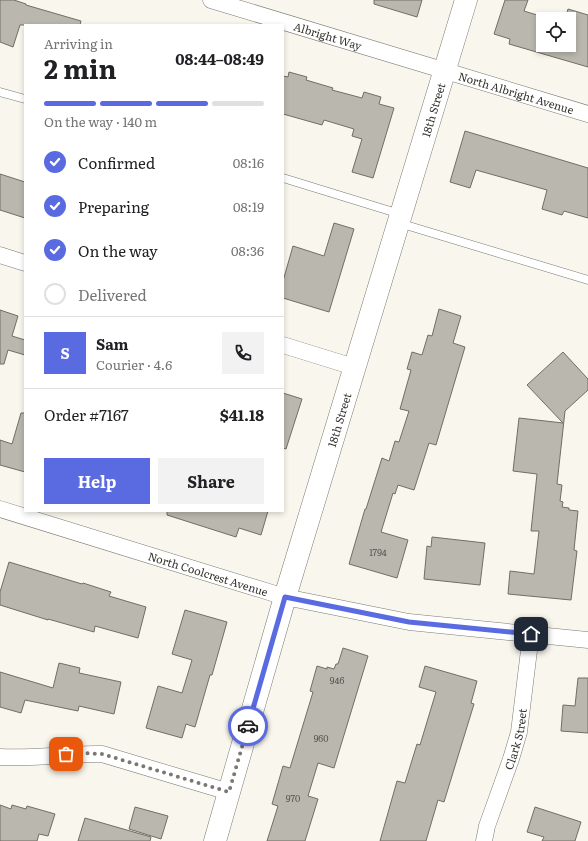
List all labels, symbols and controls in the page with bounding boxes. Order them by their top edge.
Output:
map controls [536,12,576,52]
button: locate [536,12,576,52]
street label: Albright Way [292,17,364,53]
text: Arriving in [44,34,113,53]
text: 08:44–08:49 [175,47,264,70]
text: 2 min [44,48,117,87]
street label: North Albright Avenue [457,67,576,117]
street label: 18th Street [417,80,449,139]
text: On the way · 140 m [44,112,157,131]
icon: check [44,151,66,173]
text: Confirmed [78,151,155,174]
text: 08:16 [233,153,264,172]
icon: check [44,195,66,217]
text: Preparing [78,195,149,218]
text: 08:19 [233,197,264,216]
icon: check [44,239,66,261]
text: On the way [78,239,158,262]
text: 08:36 [231,241,264,260]
text: Delivered [78,283,147,306]
text: Sam [96,332,129,355]
button: phone [222,332,264,374]
text: S [60,341,70,364]
text: Courier · 4.6 [96,355,172,374]
street label: 18th Street [323,390,355,449]
text: Order #7167 [44,403,129,426]
text: $41.18 [220,403,264,426]
button: Help [44,458,150,504]
button: Share [158,458,264,504]
house number: 1794 [369,545,387,559]
street label: North Coolcrest Avenue [146,547,270,599]
pin [514,617,548,651]
icon: home [520,623,542,645]
house number: 946 [330,673,344,687]
courier [228,706,268,746]
street label: Clark Street [500,707,530,772]
icon: car [237,715,259,737]
house number: 960 [314,731,328,745]
pin [49,737,83,771]
icon: bag [55,743,77,765]
house number: 970 [286,791,300,805]

